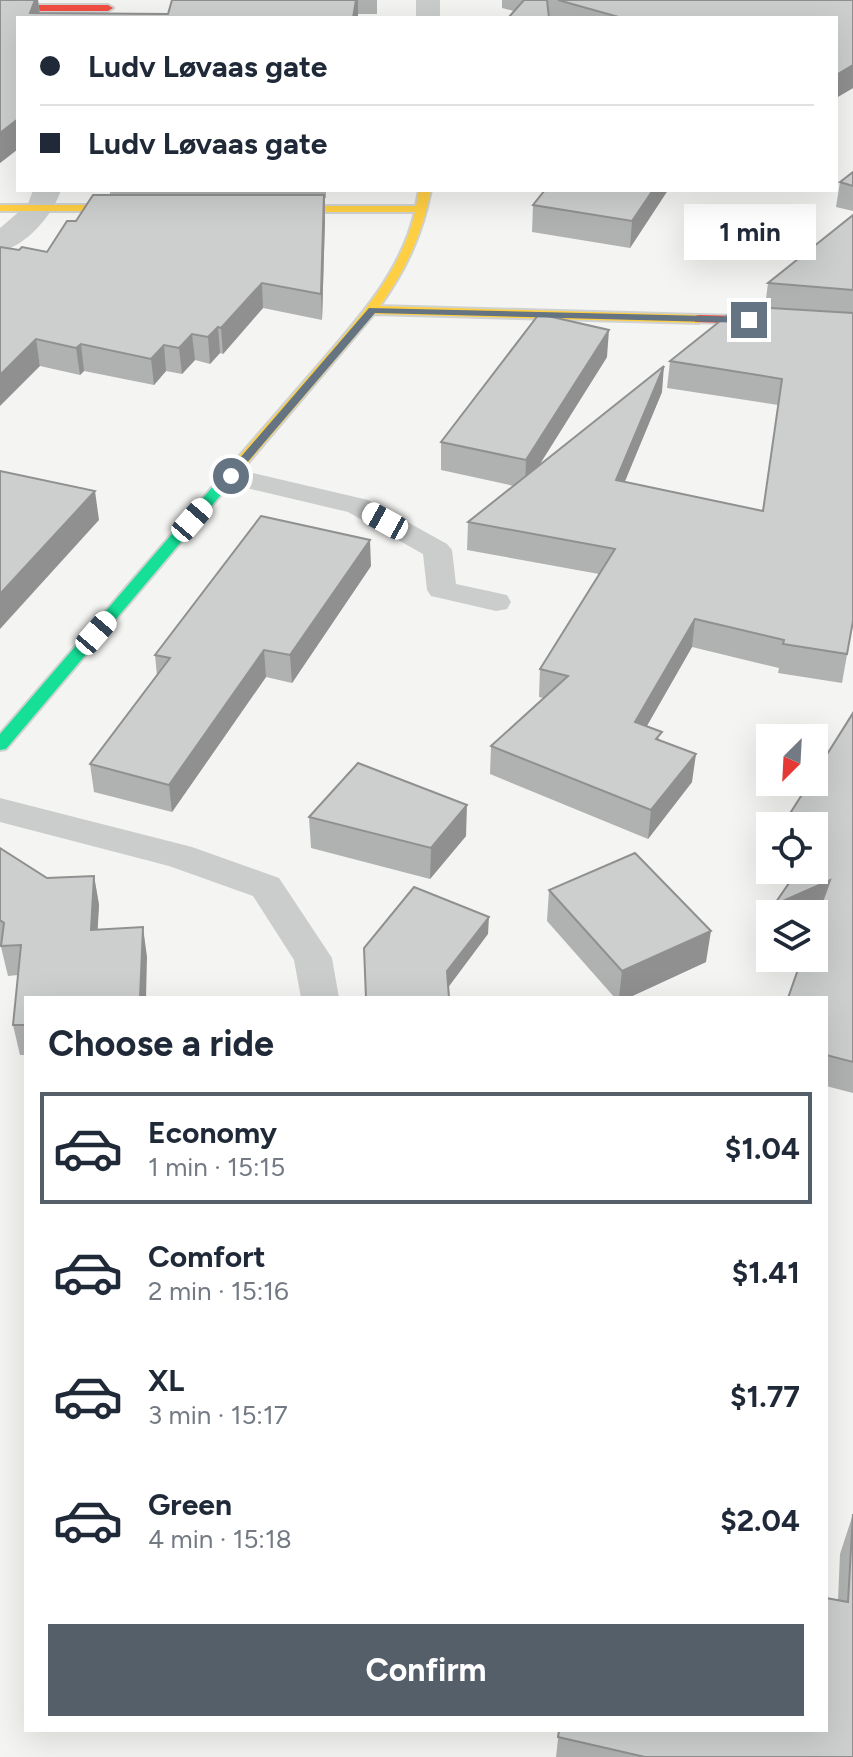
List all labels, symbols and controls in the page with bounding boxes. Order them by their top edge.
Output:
text: Ludv Løvaas gate [88,48,327,85]
text: Ludv Løvaas gate [88,125,327,162]
callout: 1 min [683,204,815,260]
text: 1 min [719,216,781,248]
route end [731,302,767,338]
route start [213,458,249,494]
car [167,494,217,546]
car [358,499,412,543]
car [71,607,121,659]
north arrow [756,724,828,796]
map controls [756,724,828,972]
button: locate [756,812,828,884]
button: layers [756,900,828,972]
text: Choose a ride [48,1022,274,1065]
icon: car [52,1112,124,1184]
text: Economy [148,1114,277,1151]
text: $1.04 [725,1130,800,1167]
text: 1 min · 15:15 [148,1151,285,1183]
icon: car [52,1236,124,1308]
text: Comfort [148,1238,266,1275]
text: $1.41 [732,1254,800,1291]
text: 2 min · 15:16 [148,1275,289,1307]
icon: car [52,1360,124,1432]
text: XL [148,1362,184,1399]
text: $1.77 [730,1378,800,1415]
text: 3 min · 15:17 [148,1399,288,1431]
icon: car [52,1484,124,1556]
text: Green [148,1486,232,1523]
text: $2.04 [720,1502,800,1539]
text: 4 min · 15:18 [148,1523,292,1555]
button: Confirm [48,1624,804,1716]

